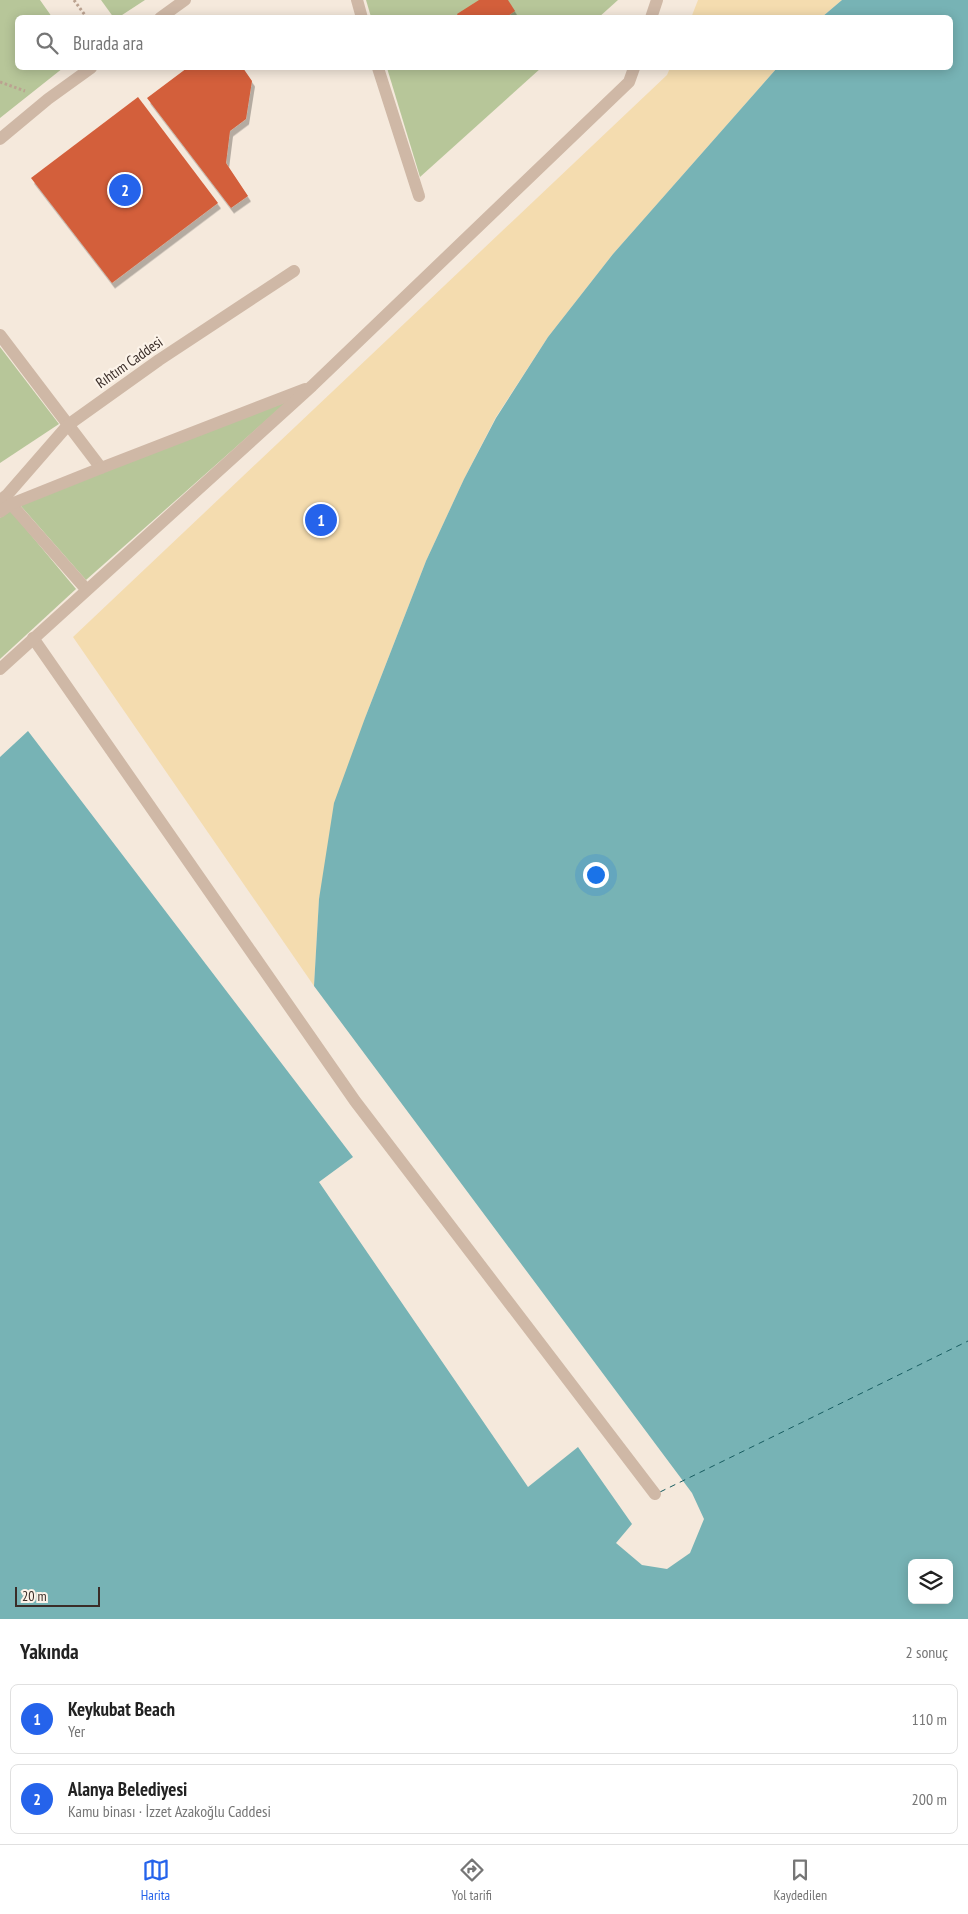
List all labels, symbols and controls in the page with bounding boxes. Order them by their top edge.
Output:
search box [15,15,953,70]
icon: search [33,29,61,57]
text: Burada ara [73,31,143,55]
pin: 2 [109,171,141,209]
street label: Rıhtım Caddesi [92,332,166,392]
pin: 1 [305,501,337,539]
your location [583,862,609,888]
map controls [908,1559,953,1604]
button: layers [908,1559,953,1604]
scale bar [15,1584,100,1607]
text: 20 m [22,1587,47,1605]
text: Yakında [20,1638,79,1665]
text: 2 sonuç [905,1642,948,1662]
text: Keykubat Beach [68,1697,175,1721]
text: 1 [33,1709,41,1729]
text: 110 m [912,1709,947,1729]
text: Yer [68,1721,85,1741]
text: Alanya Belediyesi [68,1777,187,1801]
text: 2 [33,1789,41,1809]
text: 200 m [912,1789,947,1809]
text: Kamu binası · İzzet Azakoğlu Caddesi [68,1801,271,1821]
tab: Harita [141,1856,170,1904]
tab: Yol tarifi [452,1856,492,1904]
tab: Kaydedilen [774,1856,827,1904]

